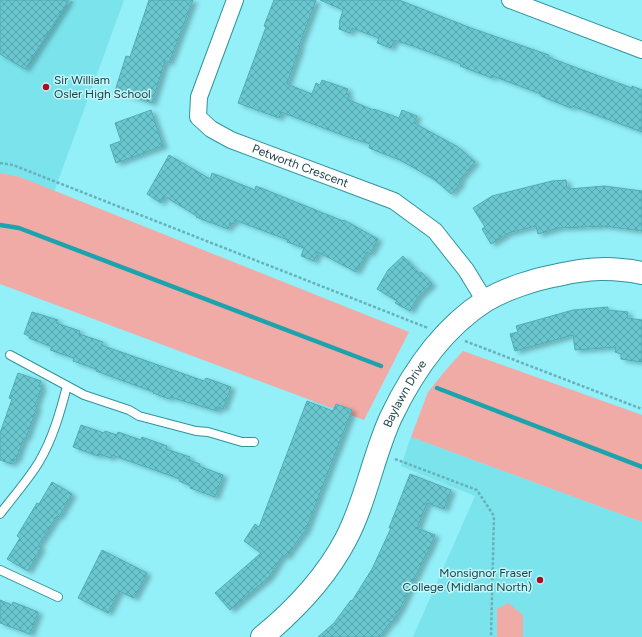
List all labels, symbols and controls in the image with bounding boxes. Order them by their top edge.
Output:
place label: Sir William Osler High School [54,73,151,101]
marker: Sir William Osler High School [41,82,51,92]
street label: Petworth Crescent [250,142,351,190]
street label: Baylawn Drive [380,357,430,430]
place label: Monsignor Fraser College (Midland North) [403,566,532,594]
marker: Monsignor Fraser College (Midland North) [535,575,545,585]

